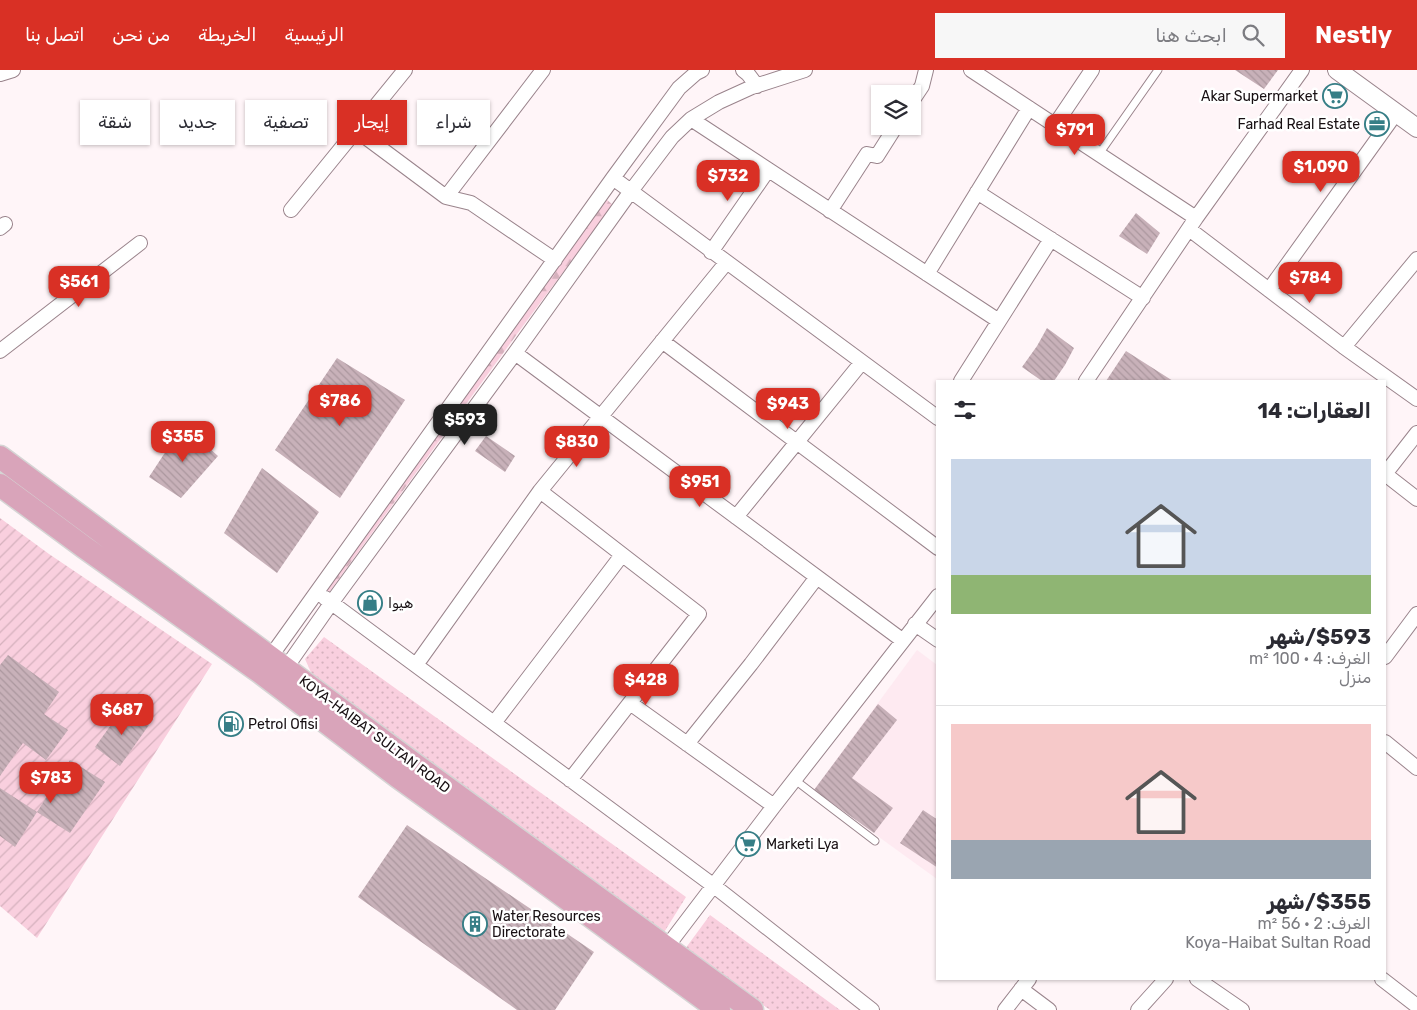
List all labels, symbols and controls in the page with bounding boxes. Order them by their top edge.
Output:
search box [935,13,1285,58]
icon: search [1239,21,1267,49]
text: Nestly [1315,21,1392,49]
text: اتصل بنا [25,24,84,46]
text: من نحن [112,24,170,46]
text: الخريطة [198,24,256,46]
text: الرئيسية [284,24,344,46]
text: ابحث هنا [1155,24,1227,47]
supermarket icon: Akar Supermarket [1322,83,1348,109]
map controls [871,85,921,135]
button: layers [871,85,921,135]
place label: Akar Supermarket [1201,88,1319,105]
chip: شقة [80,100,150,145]
chip: جديد [160,100,235,145]
chip: تصفية [245,100,327,145]
chip: إيجار [337,100,407,145]
chip: شراء [417,100,490,145]
office icon: Farhad Real Estate [1364,111,1390,137]
pin: $791 [1045,114,1105,156]
place label: Farhad Real Estate [1238,116,1360,133]
text: $791 [1056,120,1094,139]
pin: $1,090 [1280,150,1362,193]
text: $1,090 [1294,157,1349,176]
pin: $732 [698,160,758,202]
text: $732 [708,166,748,185]
pin: $784 [1280,262,1340,304]
pin: $561 [49,266,109,308]
text: $784 [1289,268,1331,287]
text: $561 [59,272,99,291]
pin: $786 [310,384,370,427]
pin: $943 [758,388,818,430]
text: $786 [319,391,361,410]
text: $943 [767,394,809,413]
icon: filters [951,396,979,424]
text: العقارات: 14 [1258,398,1371,423]
pin: $593 [435,404,495,446]
text: $593 [444,410,486,429]
pin: $355 [153,420,213,463]
pin: $830 [547,426,607,468]
text: $355 [162,427,204,446]
text: $830 [556,432,598,451]
pin: $951 [670,466,730,508]
text: $951 [680,472,720,491]
icon: home [1116,491,1206,581]
shop icon: هیوا [357,590,383,616]
place label: هیوا [388,595,413,612]
text: $593/شهر [1267,624,1371,649]
text: الغرف: 4 · 100 m² [1249,649,1371,668]
pin: $428 [616,664,676,706]
text: منزل [1339,668,1371,687]
text: $428 [625,670,667,689]
street label: KOYA-HAIBAT SULTAN ROAD [296,672,454,797]
pin: $687 [92,694,152,736]
text: $687 [101,700,143,719]
fuel station icon: Petrol Ofisi [218,711,244,737]
place label: Petrol Ofisi [248,716,318,733]
icon: home [1116,757,1206,847]
pin: $783 [21,762,81,804]
text: $783 [30,768,72,787]
supermarket icon: Marketi Lya [735,831,761,857]
place label: Marketi Lya [766,836,839,853]
text: $355/شهر [1267,889,1371,914]
place label: Water Resources Directorate [492,908,601,941]
building icon: Water Resources Directorate [462,911,488,937]
text: الغرف: 2 · 56 m² [1258,914,1371,933]
text: Koya-Haibat Sultan Road [1185,933,1371,952]

